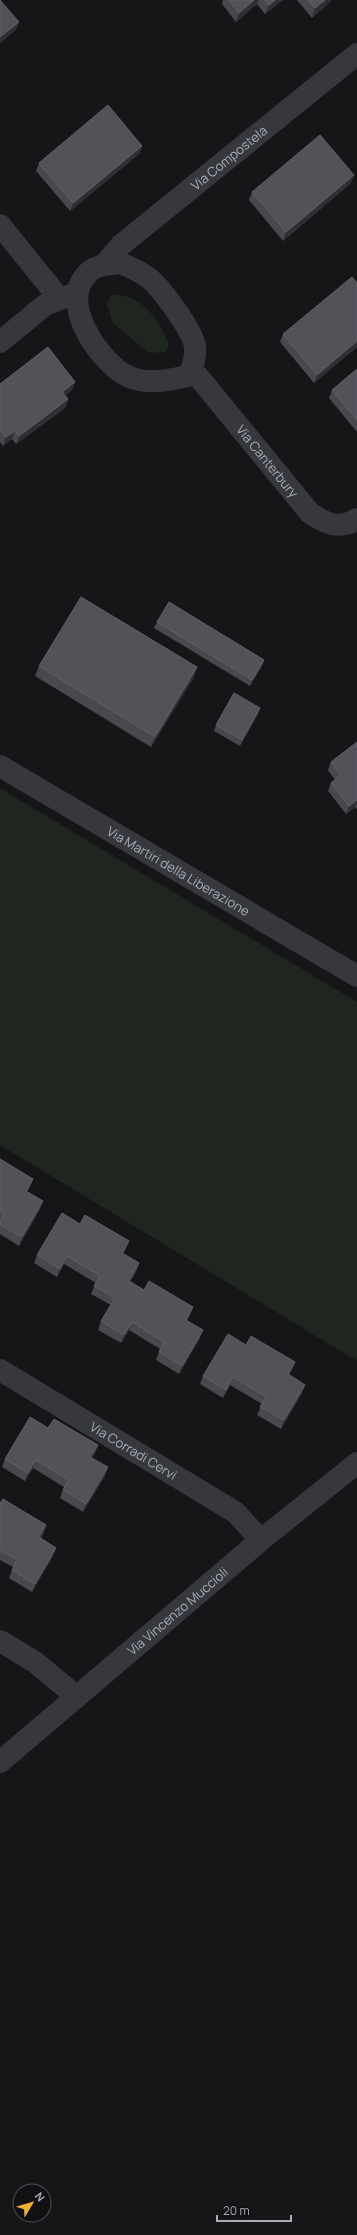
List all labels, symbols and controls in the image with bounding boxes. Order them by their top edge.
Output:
street label: Via Compostela [187,121,271,194]
street label: Via Canterbury [232,421,303,501]
street label: Via Martiri della Liberazione [104,822,253,920]
street label: Via Corradi Cervi [87,1418,180,1484]
street label: Via Vincenzo Muccioli [123,1563,232,1659]
north arrow [12,2183,52,2223]
text: N [32,2189,49,2204]
scale bar [217,2197,291,2223]
text: 20 m [223,2202,250,2219]

